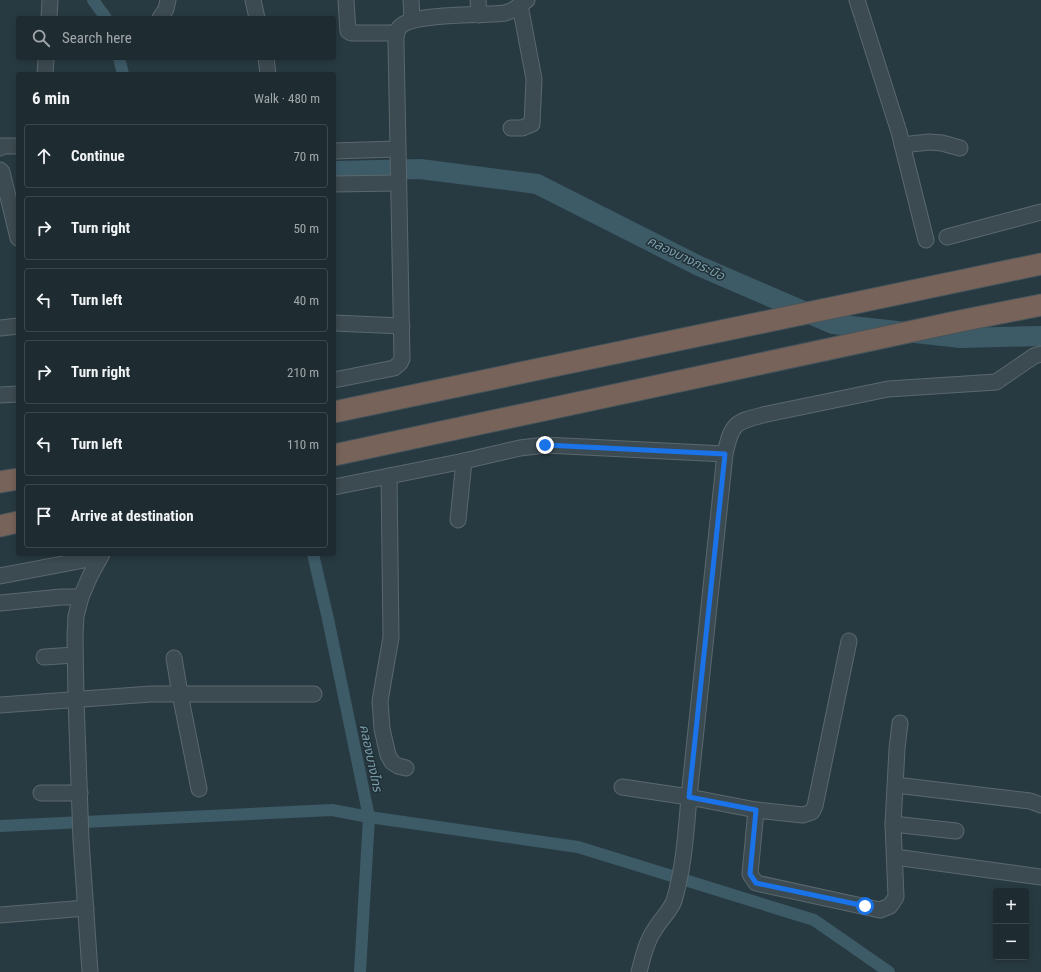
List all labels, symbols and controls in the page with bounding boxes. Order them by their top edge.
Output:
search box [16,16,336,60]
icon: search [30,27,52,49]
text: Search here [62,29,132,47]
text: 6 min [32,88,70,108]
text: Walk · 480 m [254,91,320,106]
icon: ahead [33,145,55,167]
text: Continue [71,147,125,165]
text: 70 m [293,149,319,164]
icon: right [33,217,55,239]
text: Turn right [71,219,130,237]
text: 50 m [293,221,319,236]
water label: คลองบางกระบือ [645,233,727,283]
icon: left [33,289,55,311]
text: Turn left [71,291,122,309]
text: 40 m [293,293,319,308]
icon: right [33,361,55,383]
text: Turn right [71,363,130,381]
text: 210 m [287,365,319,380]
icon: left [33,433,55,455]
text: Turn left [71,435,122,453]
route end [536,436,554,454]
text: 110 m [287,437,319,452]
icon: arrive [33,505,55,527]
text: Arrive at destination [71,507,194,525]
water label: คลองบางไทร [357,723,386,795]
map controls [993,888,1029,960]
button: + [993,888,1029,924]
route start [856,897,874,915]
button: − [993,924,1029,960]

